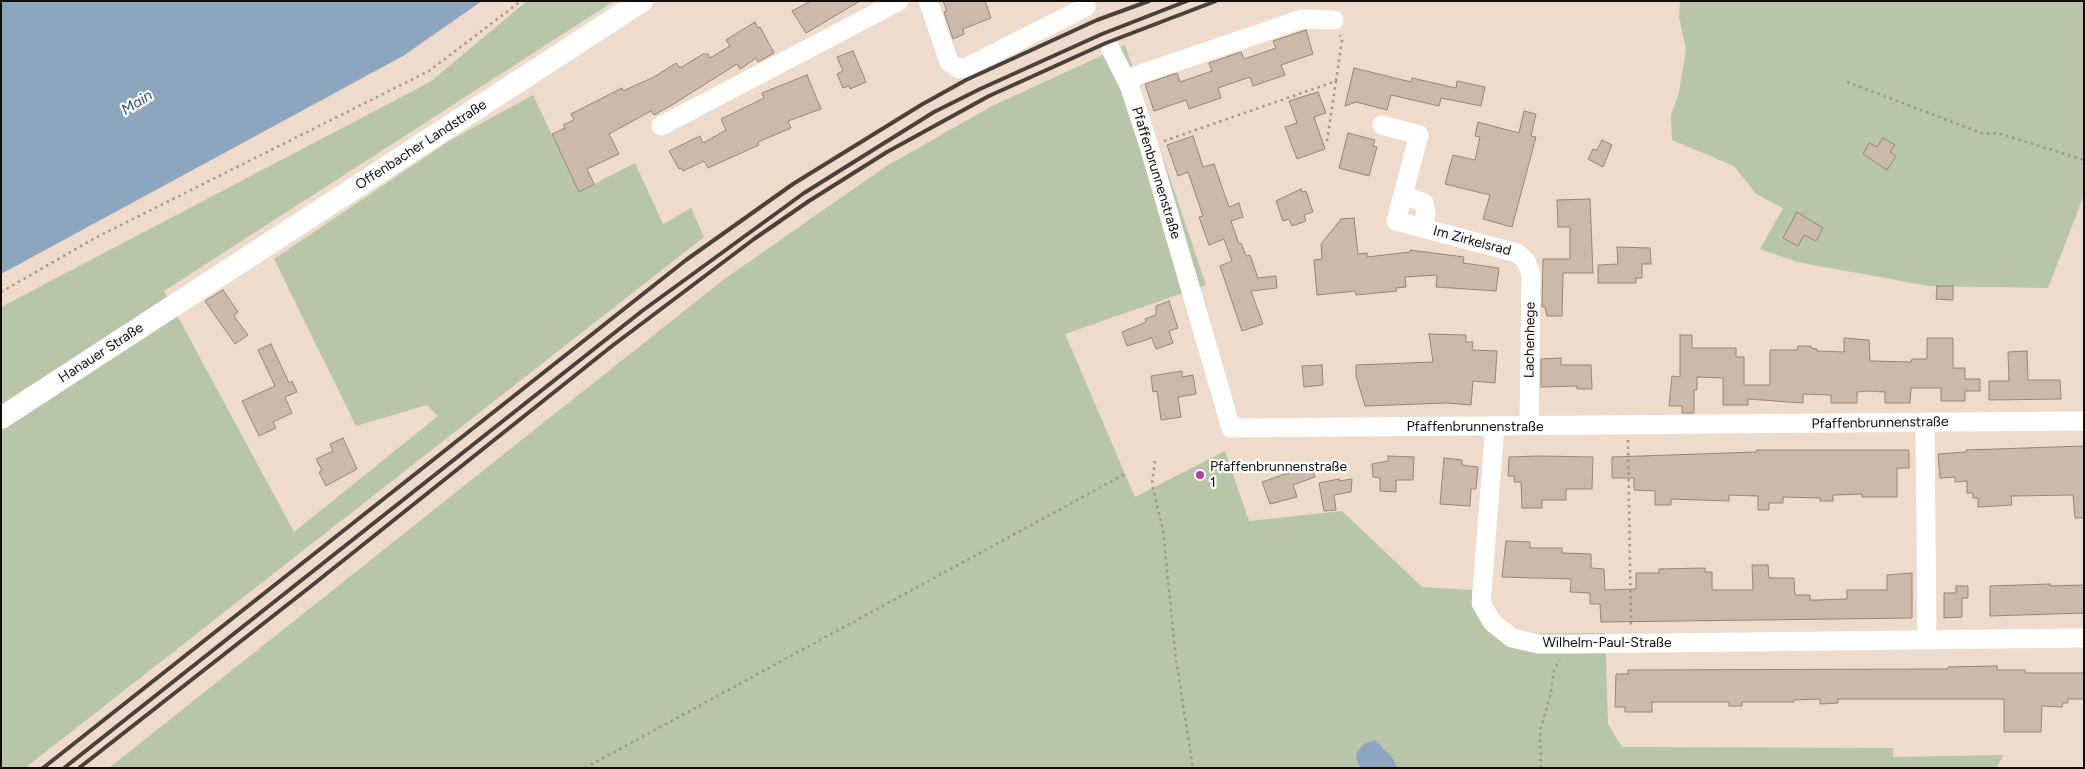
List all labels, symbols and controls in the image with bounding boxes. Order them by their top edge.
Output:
water label: Main [118,87,156,119]
street label: Offenbacher Landstraße [352,96,490,194]
street label: Pfaffenbrunnenstraße [1128,105,1184,241]
street label: Im Zirkelsrad [1431,223,1513,259]
street label: Lachenhege [1521,302,1539,378]
street label: Hanauer Straße [56,319,146,387]
street label: Pfaffenbrunnenstraße [1811,413,1949,433]
street label: Pfaffenbrunnenstraße [1406,419,1544,435]
place label: Pfaffenbrunnenstraße 1 [1210,459,1347,492]
marker: Pfaffenbrunnenstraße 1 [1194,469,1206,481]
street label: Wilhelm-Paul-Straße [1542,635,1672,651]

